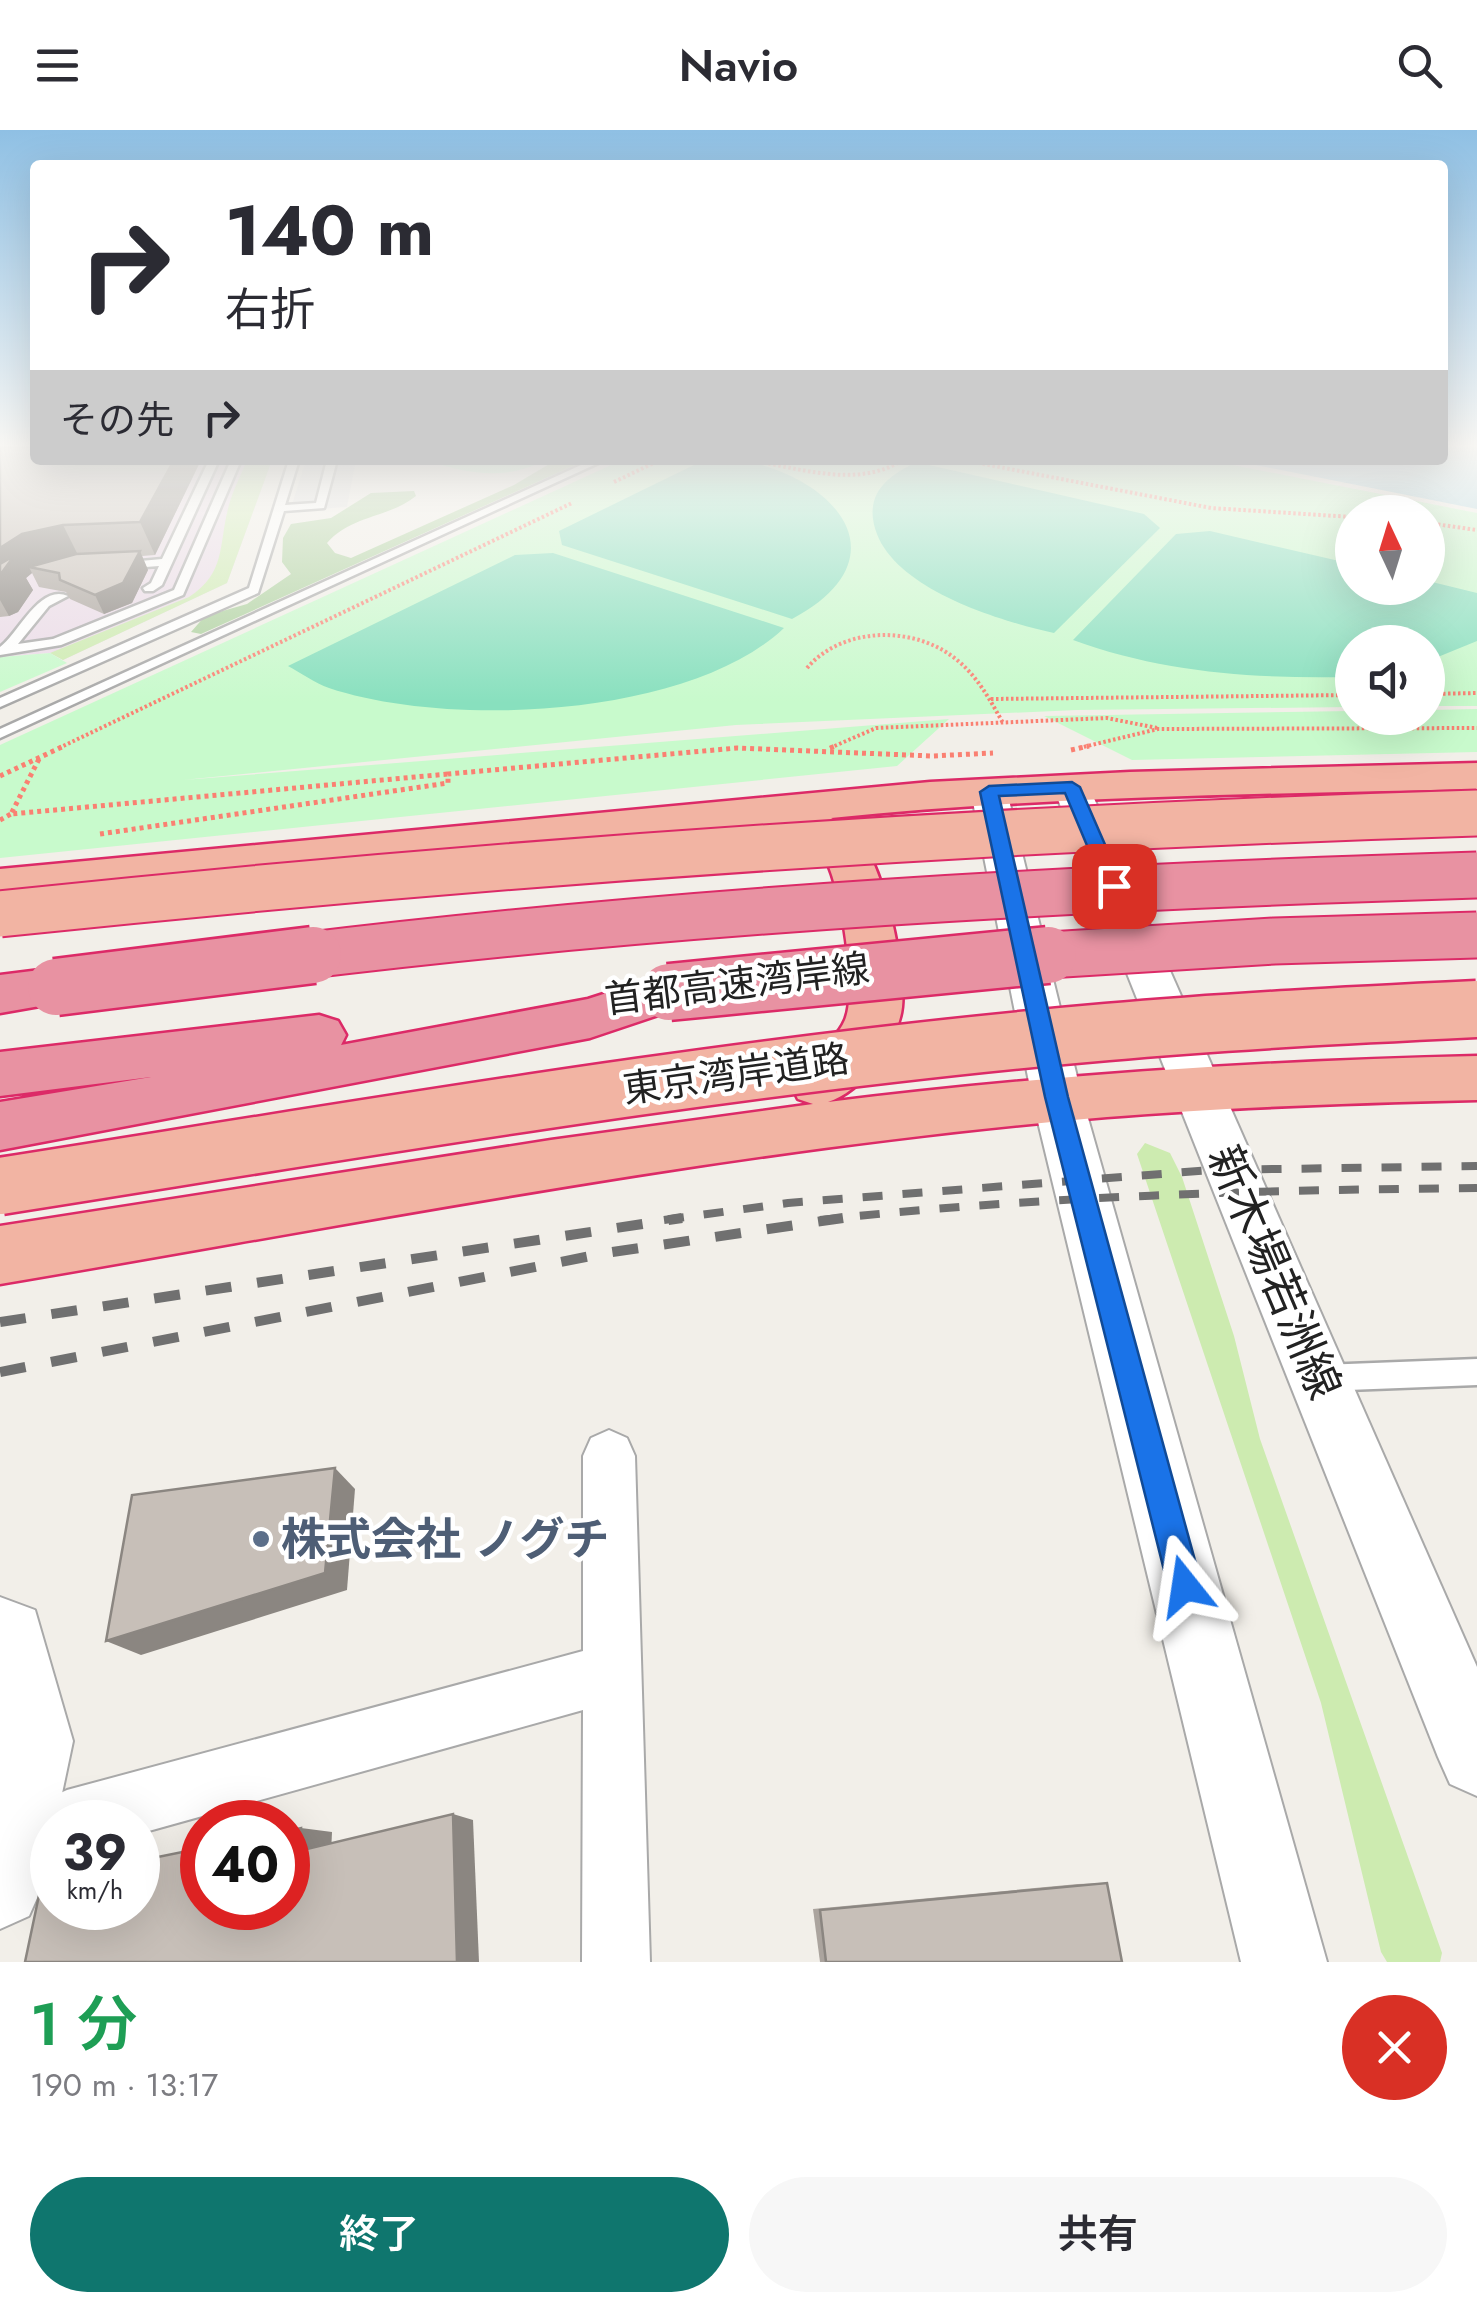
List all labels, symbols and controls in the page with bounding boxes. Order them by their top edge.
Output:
text: Navio [679,33,798,98]
icon: menu [30,38,85,93]
icon: search [1392,38,1447,93]
text: 140 m [225,180,434,281]
icon: right [60,200,190,330]
text: 右折 [225,277,315,342]
icon: right [194,390,249,445]
text: その先 [60,392,174,447]
north arrow [1335,495,1445,605]
map controls [1335,495,1445,735]
button: sound [1335,625,1445,735]
pin [1072,844,1157,929]
icon: arrive [1087,859,1142,914]
street label: 首都高速湾岸線 [602,940,872,1027]
street label: 東京湾岸道路 [619,1030,853,1117]
street label: 新木場若洲線 [1192,1135,1357,1409]
place label: 株式会社 ノグチ [281,1507,610,1572]
marker: 株式会社 ノグチ [250,1528,272,1550]
position arrow [1133,1534,1237,1638]
speed limit sign: 40 [180,1800,310,1930]
text: 39 [63,1816,127,1889]
text: km/h [67,1872,123,1908]
text: 1 分 [30,1981,137,2068]
button: close [1342,1995,1447,2100]
text: 190 m · 13:17 [30,2062,218,2108]
button: 終了 [30,2177,729,2292]
button: 共有 [749,2177,1447,2292]

